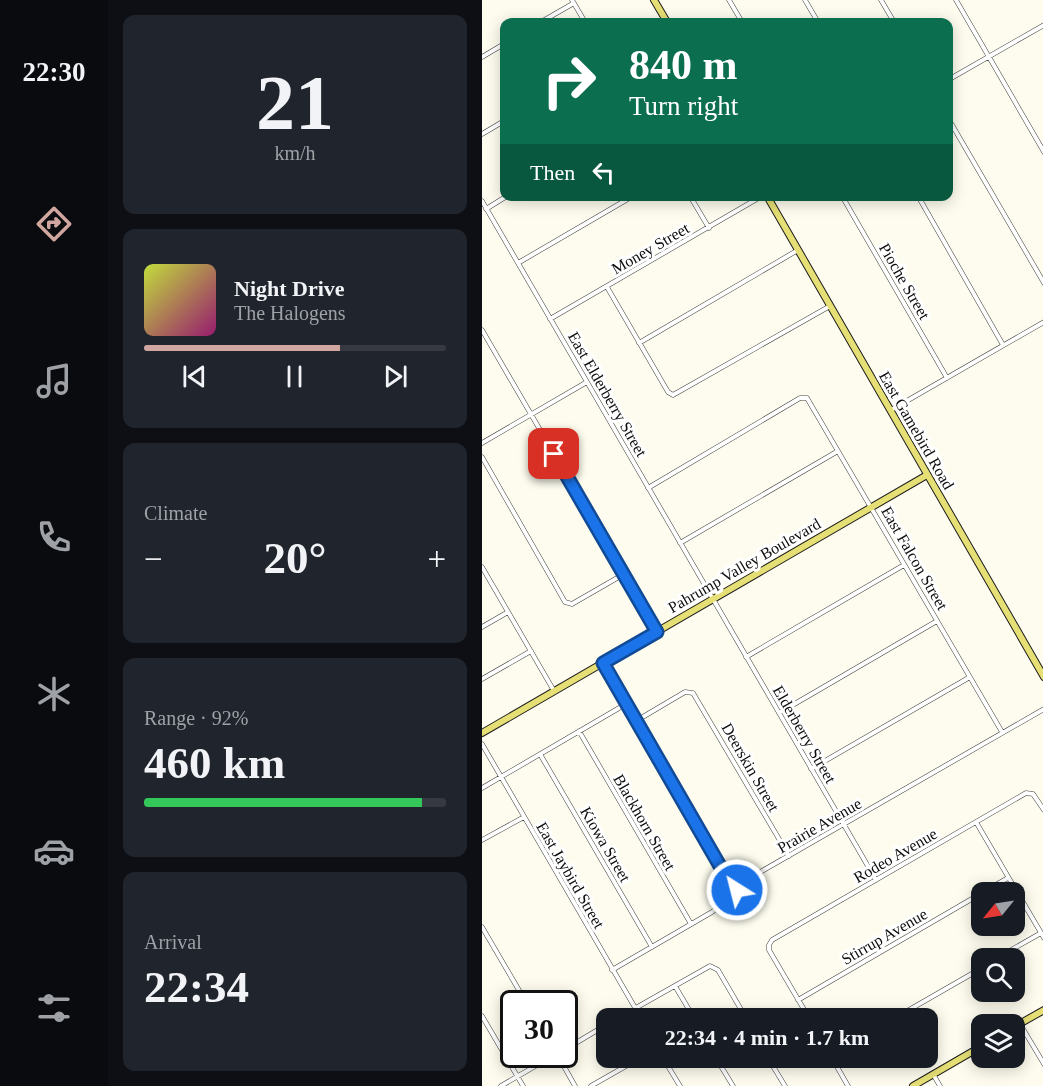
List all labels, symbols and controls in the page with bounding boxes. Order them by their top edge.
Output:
icon: right [530,42,608,120]
text: 840 m [629,42,738,88]
text: 22:30 [23,57,86,87]
text: 21 [256,59,334,146]
text: Turn right [629,91,738,121]
text: km/h [274,142,316,164]
icon: left [587,156,620,189]
text: Then [530,160,575,185]
icon: directions [33,203,75,245]
street label: Money Street [608,219,693,278]
street label: Pioche Street [876,240,933,323]
text: Night Drive [234,276,345,301]
text: The Halogens [234,302,346,324]
street label: East Elderberry Street [564,329,651,461]
icon: music [33,360,75,402]
icon: previous [178,360,211,393]
icon: pause [278,360,311,393]
icon: next [379,360,412,393]
street label: East Gamebird Road [876,368,957,492]
pin [528,428,579,479]
icon: arrive [537,437,570,470]
text: Climate [144,502,207,524]
street label: East Falcon Street [878,504,951,613]
street label: Pahrump Valley Boulevard [665,515,824,617]
icon: phone [33,516,75,558]
text: 20° [264,533,327,583]
text: − [144,541,163,577]
text: + [427,541,446,577]
icon: climate [33,673,75,715]
street label: Elderberry Street [769,682,840,787]
text: Range · 92% [144,707,248,729]
street label: Deerskin Street [718,720,783,815]
text: 460 km [144,738,285,788]
street label: Blackhorn Street [610,771,679,874]
street label: Prairie Avenue [774,794,864,856]
street label: Kiowa Street [577,804,634,885]
street label: East Jaybird Street [532,819,608,932]
street label: Rodeo Avenue [851,825,940,886]
icon: car [33,830,75,872]
position arrow [705,858,769,922]
north arrow [971,882,1025,936]
map controls [971,882,1025,1068]
street label: Stirrup Avenue [838,905,931,969]
text: Arrival [144,931,202,953]
button: search [971,948,1025,1002]
text: 22:34 [144,962,249,1012]
icon: filters [33,987,75,1029]
speed limit sign: 30 [500,990,578,1068]
button: layers [971,1014,1025,1068]
text: 22:34 · 4 min · 1.7 km [665,1025,869,1050]

